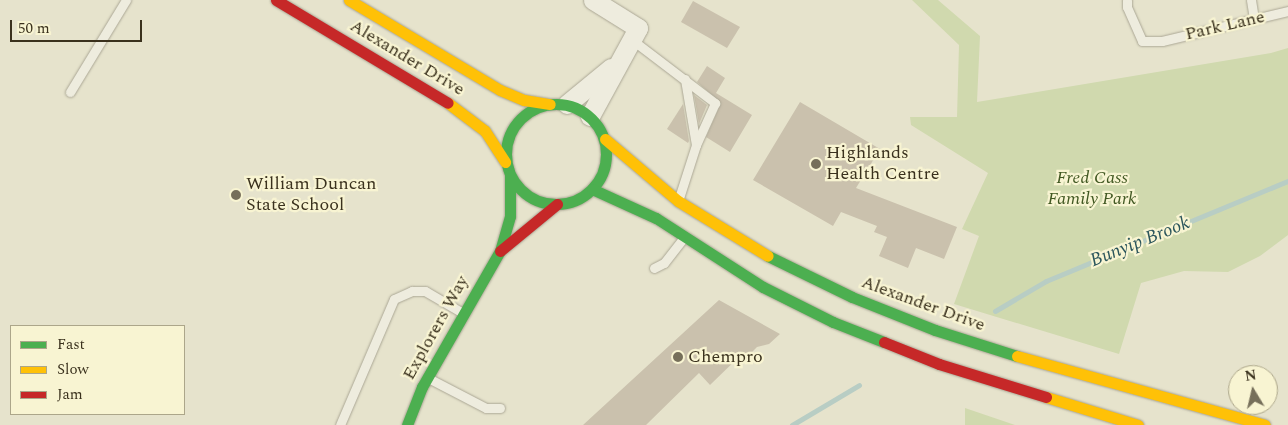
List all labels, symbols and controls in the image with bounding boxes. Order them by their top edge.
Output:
street label: Park Lane [1183,6,1267,46]
scale bar [12,10,145,42]
street label: Alexander Drive [346,15,468,101]
text: 50 m [18,17,50,40]
place label: Highlands Health Centre [826,143,939,186]
marker: Highlands Health Centre [810,158,822,170]
park label: Fred Cass Family Park [1048,168,1136,210]
place label: William Duncan State School [246,174,377,216]
marker: William Duncan State School [230,189,242,201]
water label: Bunyip Brook [1087,212,1193,272]
street label: Explorers Way [398,272,474,384]
street label: Alexander Drive [858,272,988,336]
legend [10,325,185,415]
text: Fast [57,333,85,356]
place label: Chempro [688,346,763,368]
marker: Chempro [672,351,684,363]
text: Slow [57,358,89,381]
text: N [1243,364,1258,387]
north arrow [1228,365,1278,415]
text: Jam [57,383,83,406]

